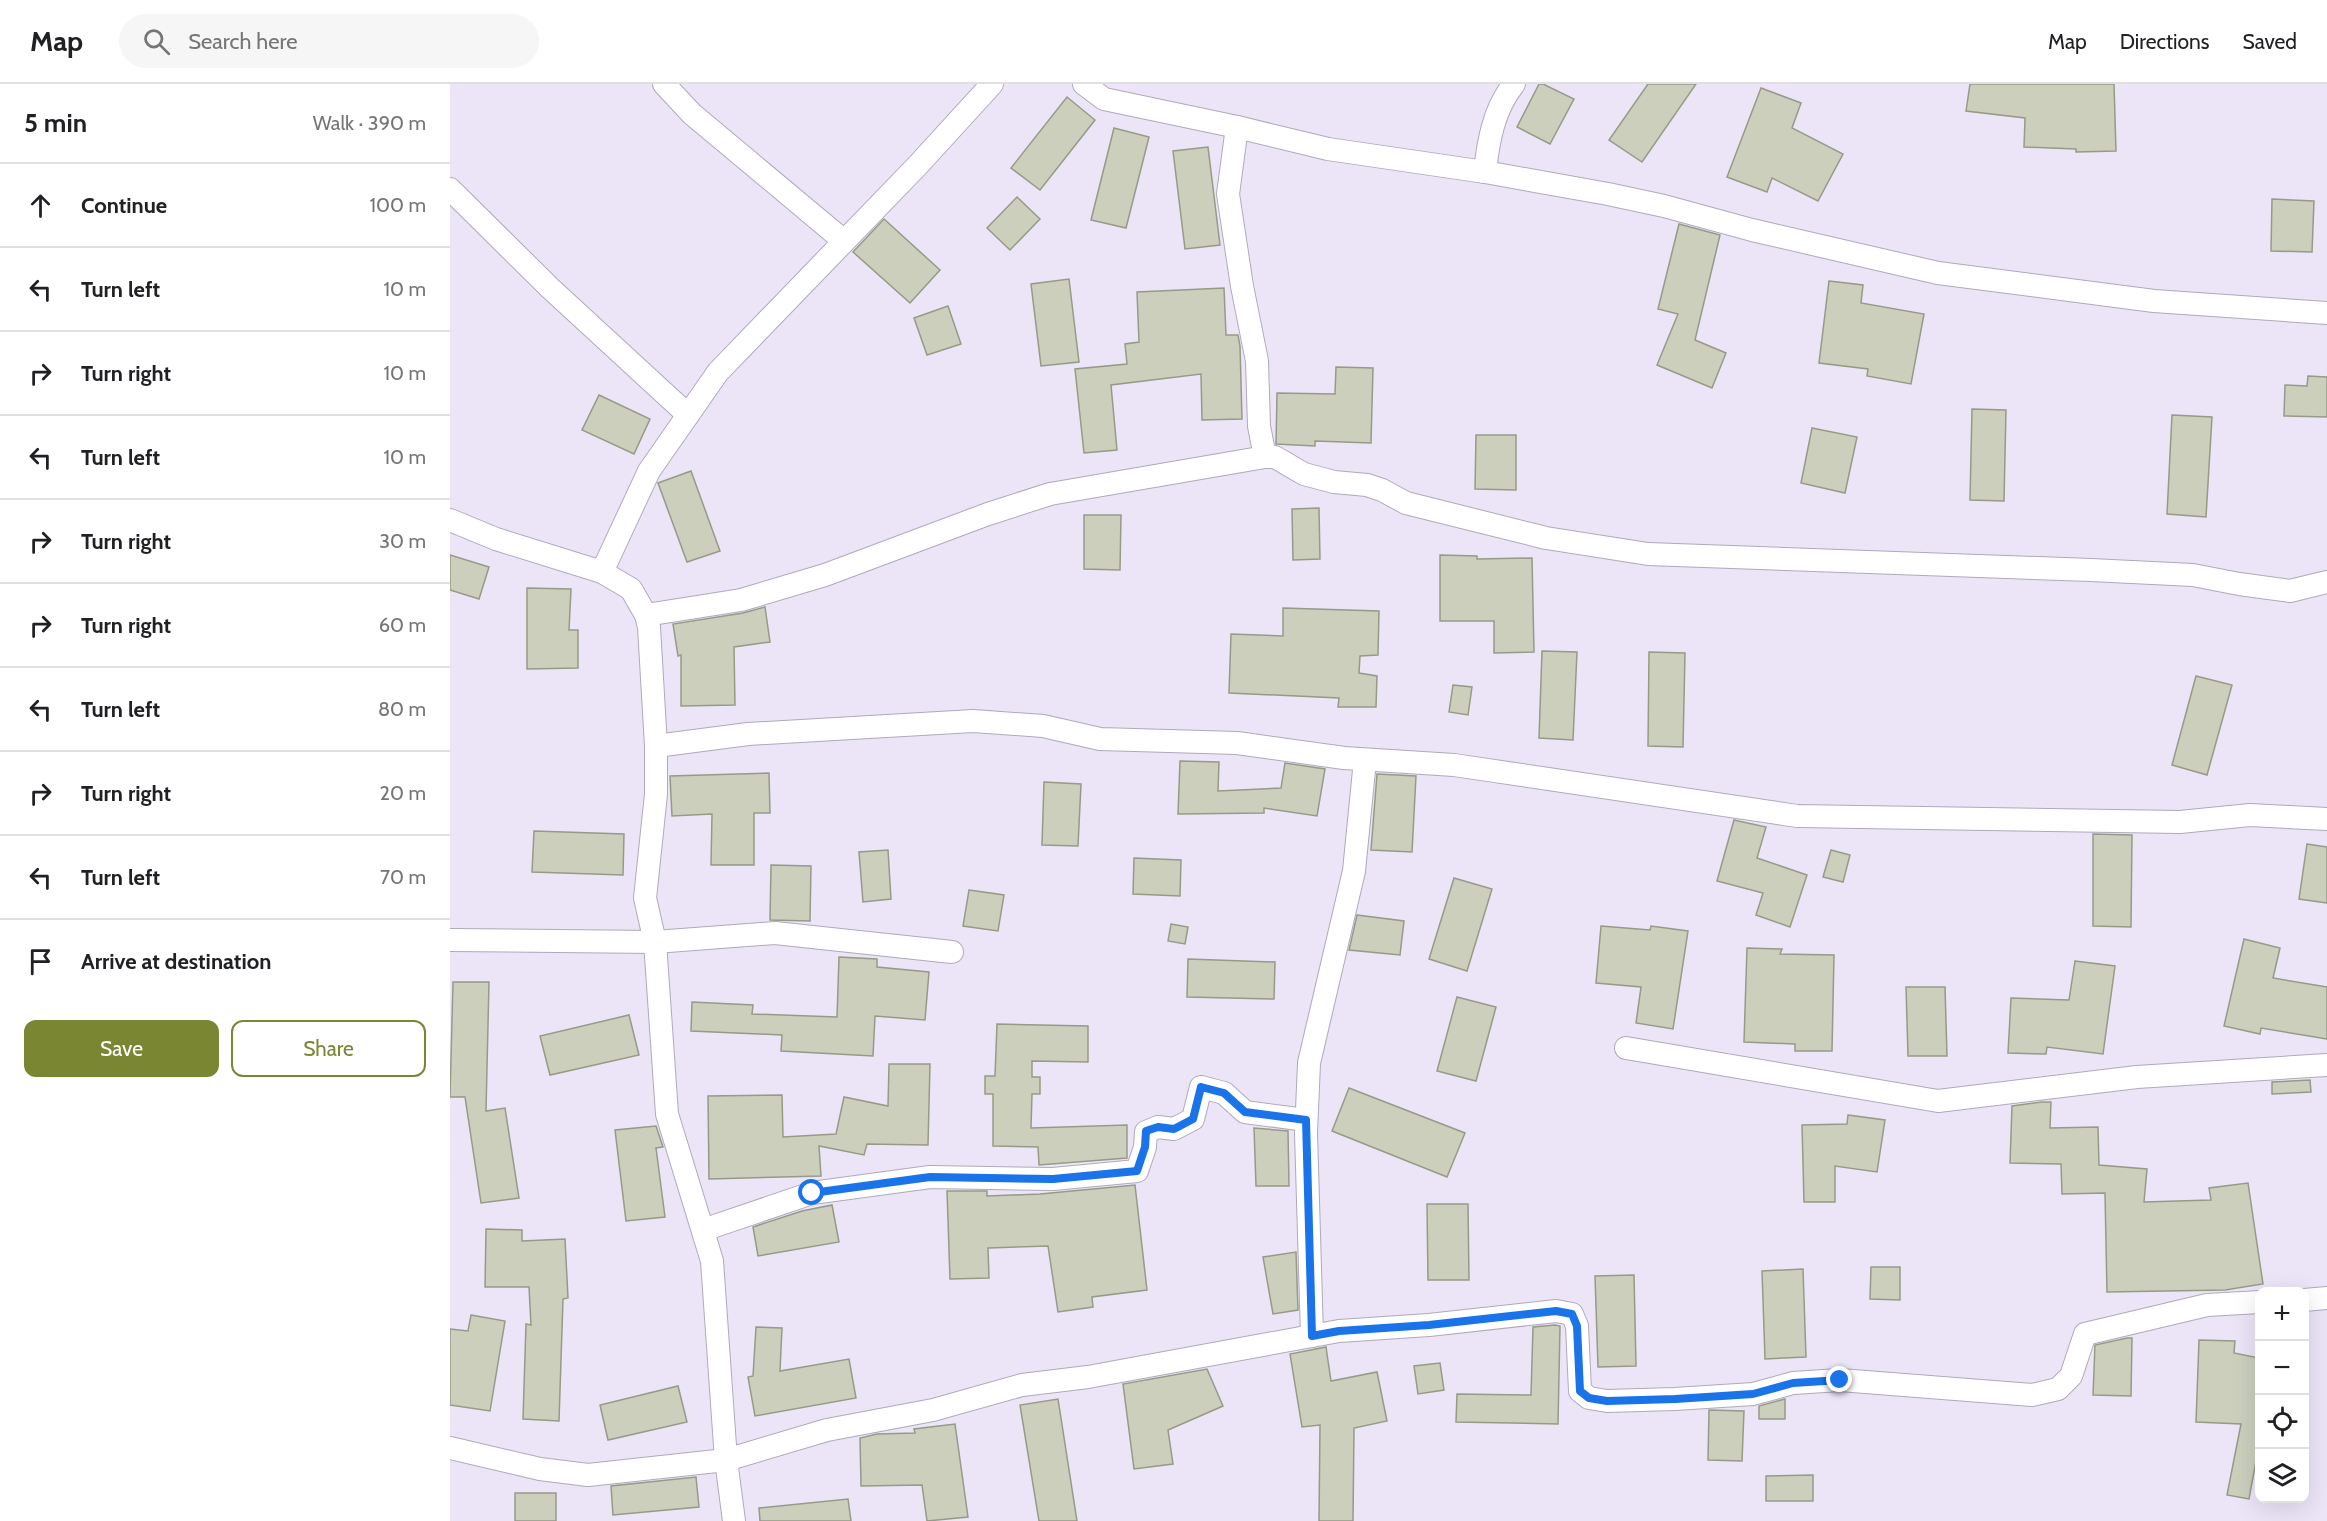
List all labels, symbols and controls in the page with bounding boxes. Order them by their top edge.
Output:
search box [119,14,539,68]
text: Map [30,24,83,58]
icon: search [140,25,173,58]
text: Search here [188,28,297,55]
text: Map [2048,29,2087,54]
text: Directions [2120,29,2209,54]
text: Saved [2242,29,2297,54]
text: 5 min [24,107,87,139]
text: Walk · 390 m [313,111,426,135]
icon: ahead [24,189,57,222]
text: Continue [81,192,167,219]
text: 100 m [370,193,426,217]
icon: left [24,273,57,306]
text: Turn left [81,276,160,303]
text: 10 m [383,277,426,301]
icon: right [24,357,57,390]
text: Turn right [81,360,171,387]
text: 10 m [383,361,426,385]
icon: left [24,441,57,474]
text: Turn left [81,444,160,471]
text: 10 m [383,445,426,469]
icon: right [24,525,57,558]
text: Turn right [81,528,171,555]
text: 30 m [379,529,426,553]
icon: right [24,609,57,642]
text: Turn right [81,612,171,639]
text: 60 m [379,613,426,637]
icon: left [24,693,57,726]
text: Turn left [81,696,160,723]
text: 80 m [378,697,426,721]
icon: right [24,777,57,810]
text: Turn right [81,780,171,807]
text: 20 m [380,781,426,805]
icon: left [24,861,57,894]
text: Turn left [81,864,160,891]
text: 70 m [380,865,426,889]
icon: arrive [24,945,57,978]
text: Arrive at destination [81,948,271,975]
button: Save [24,1020,219,1077]
button: Share [231,1020,426,1077]
route start [798,1179,824,1205]
map controls [2255,1287,2309,1503]
button: + [2255,1287,2309,1341]
button: − [2255,1341,2309,1395]
route end [1826,1366,1852,1392]
button: locate [2255,1395,2309,1449]
button: layers [2255,1449,2309,1503]

